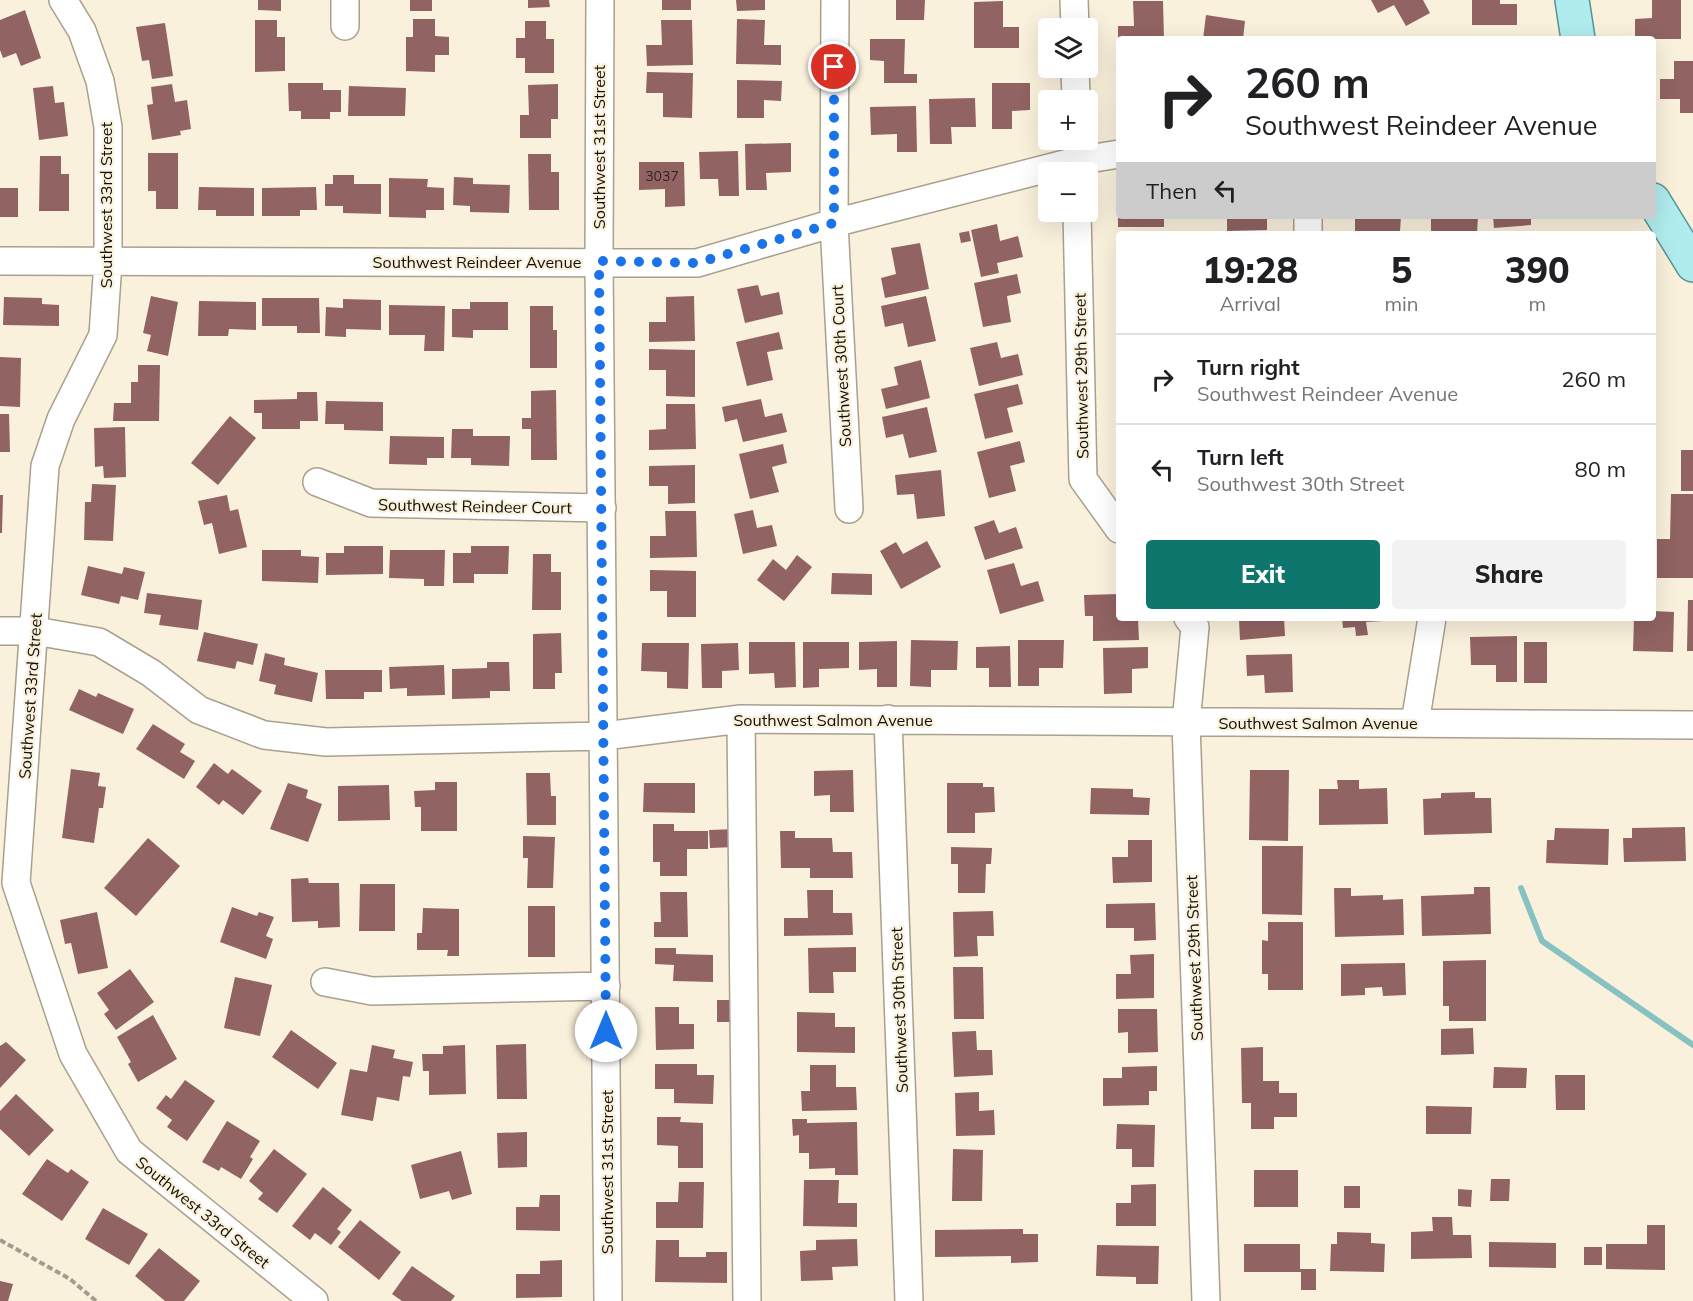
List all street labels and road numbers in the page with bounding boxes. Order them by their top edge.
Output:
street label: Southwest 31st Street [589,64,609,229]
street label: Southwest 33rd Street [96,121,116,288]
street label: Southwest Reindeer Avenue [373,252,581,272]
street label: Southwest 30th Court [827,284,855,448]
street label: Southwest 29th Street [1070,292,1092,459]
street label: Southwest Reindeer Court [378,494,572,518]
street label: Southwest 33rd Street [14,612,46,780]
street label: Southwest Salmon Avenue [733,710,933,730]
street label: Southwest Salmon Avenue [1218,713,1418,733]
street label: Southwest 29th Street [1181,874,1207,1041]
street label: Southwest 30th Street [886,926,912,1093]
street label: Southwest 31st Street [597,1089,617,1254]
street label: Southwest 33rd Street [132,1152,274,1272]

